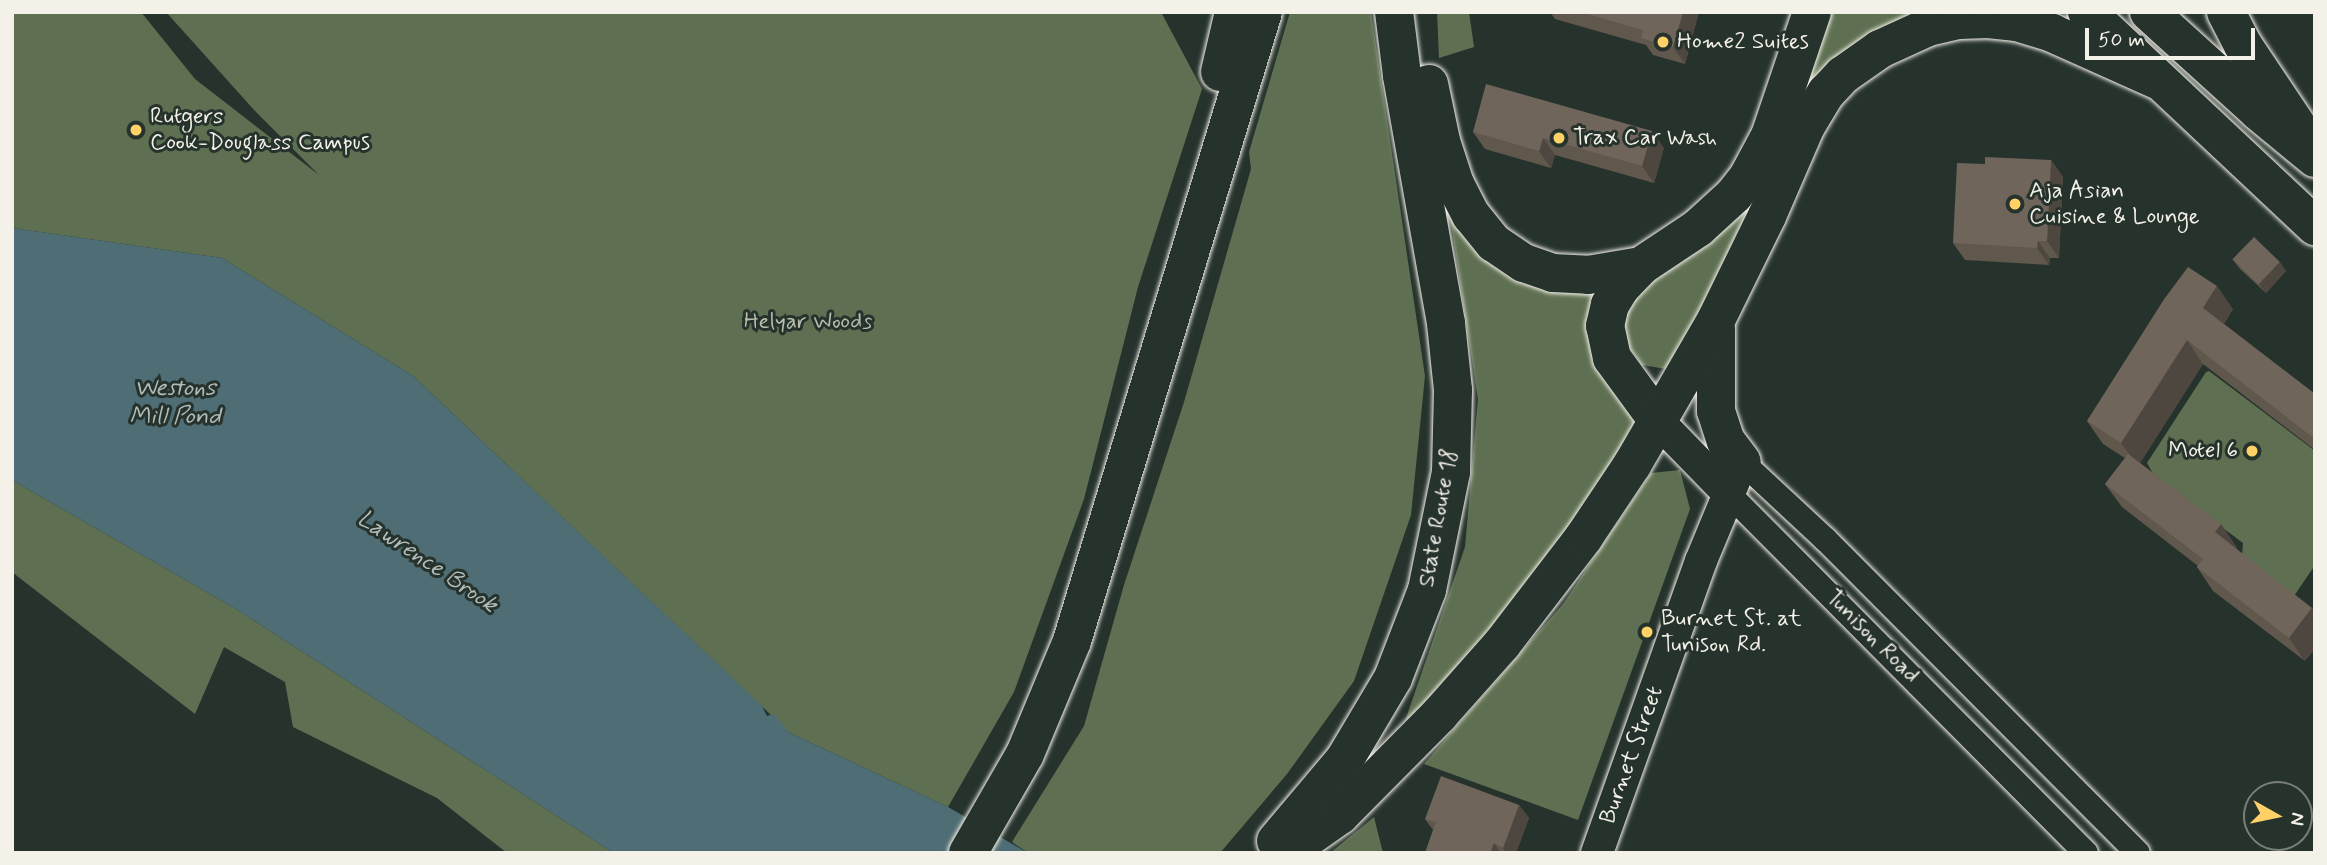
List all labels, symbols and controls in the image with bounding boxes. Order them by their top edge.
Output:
scale bar [2089,14,2259,58]
text: 50 m [2098,26,2145,54]
place label: Home2 Suites [1677,28,1809,56]
marker: Home2 Suites [1655,34,1671,50]
place label: Rutgers Cook-Douglass Campus [150,103,375,157]
marker: Rutgers Cook-Douglass Campus [128,122,144,138]
place label: Trax Car Wash [1573,124,1719,152]
marker: Trax Car Wash [1551,130,1567,146]
place label: Aja Asian Cuisine & Lounge [2029,177,2200,231]
marker: Aja Asian Cuisine & Lounge [2007,196,2023,212]
park label: Helyar Woods [743,308,873,336]
water label: Westons Mill Pond [129,375,221,431]
place label: Motel 6 [2168,437,2238,465]
marker: Motel 6 [2244,443,2260,459]
street label: State Route 18 [1413,447,1465,589]
water label: Lawrence Brook [352,505,502,619]
street label: Tunison Road [1820,585,1924,689]
place label: Burnet St. at Tunison Rd. [1661,605,1800,659]
marker: Burnet St. at Tunison Rd. [1639,624,1655,640]
street label: Burnet Street [1594,681,1670,829]
north arrow [2243,781,2313,851]
text: N [2284,811,2311,827]

